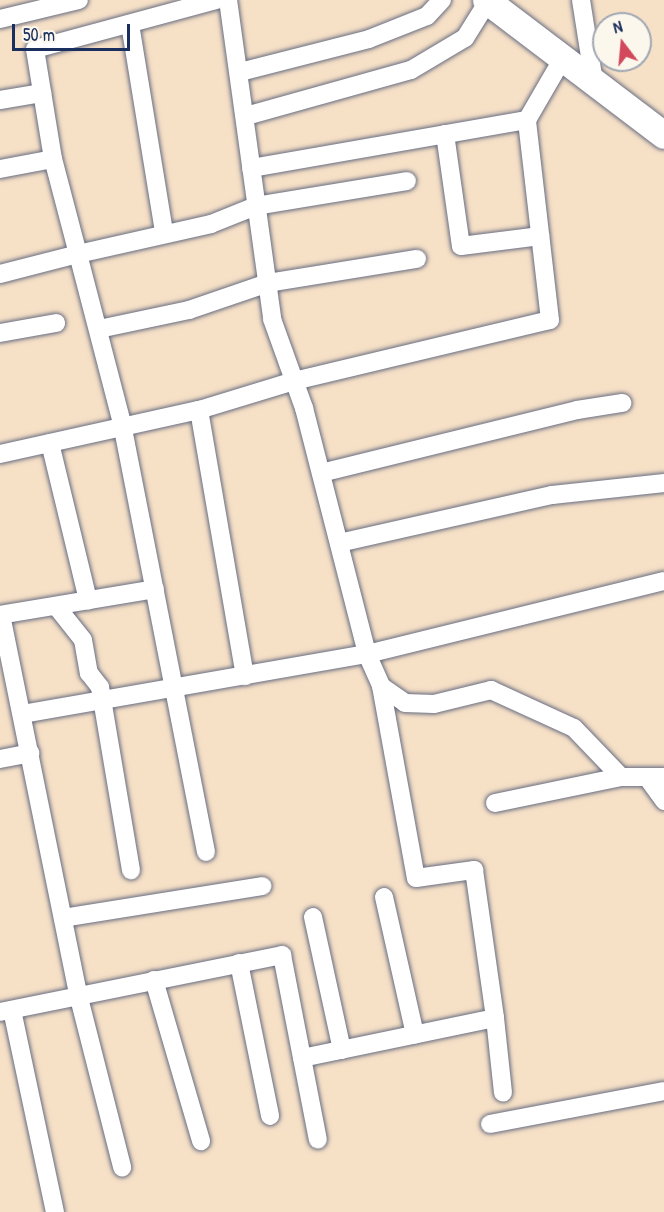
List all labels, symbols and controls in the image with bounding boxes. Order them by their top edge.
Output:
scale bar [15,12,134,50]
north arrow [592,12,652,72]
text: N [610,15,625,38]
text: 50 m [23,22,55,47]

